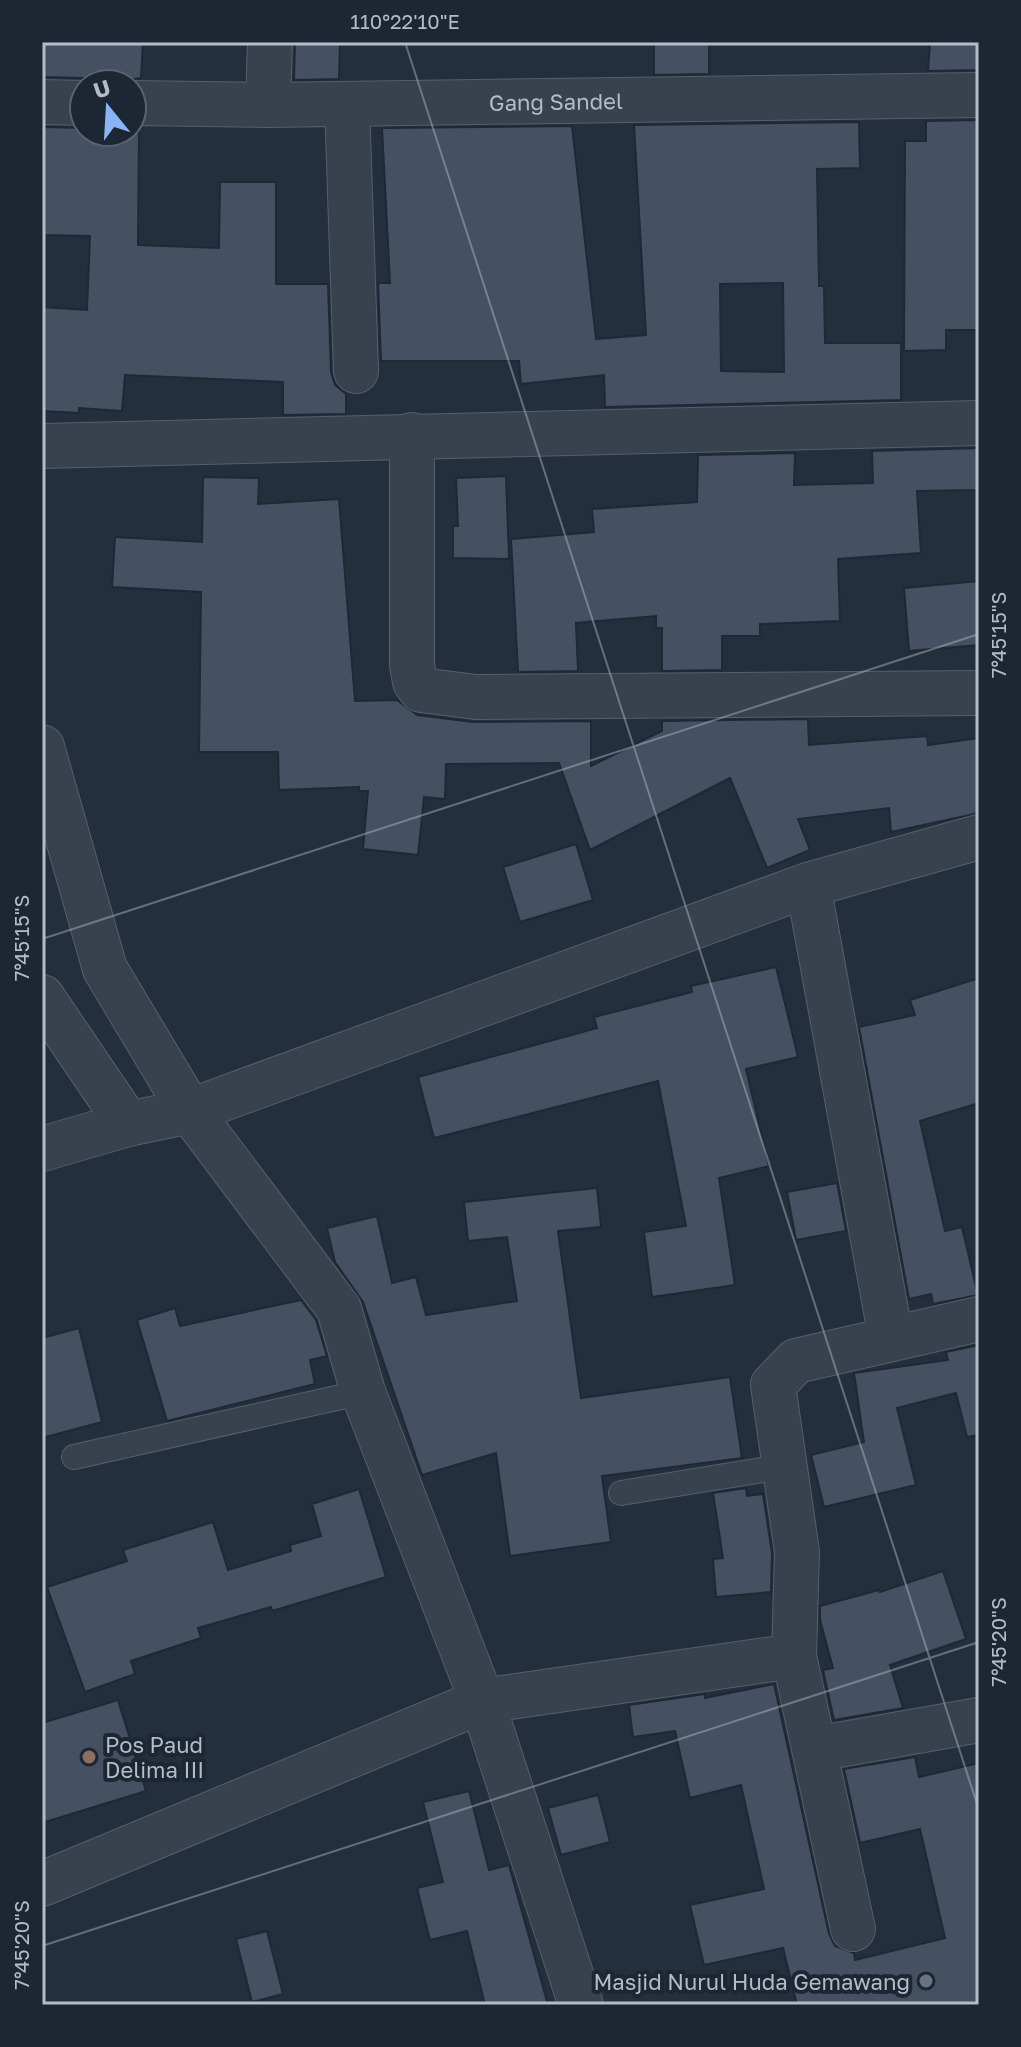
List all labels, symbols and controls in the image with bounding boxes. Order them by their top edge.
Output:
text: 110°22'10"E [350,9,460,33]
north arrow [68,68,148,148]
text: U [90,73,113,104]
street label: Gang Sandel [489,87,623,115]
text: 7°45'15"S [986,592,1010,678]
text: 7°45'15"S [9,895,33,981]
text: 7°45'20"S [986,1597,1010,1687]
place label: Pos Paud Delima III [105,1731,204,1783]
marker: Pos Paud Delima III [80,1748,98,1766]
text: 7°45'20"S [9,1900,33,1990]
place label: Masjid Nurul Huda Gemawang [593,1968,910,1995]
marker: Masjid Nurul Huda Gemawang [917,1972,935,1990]

